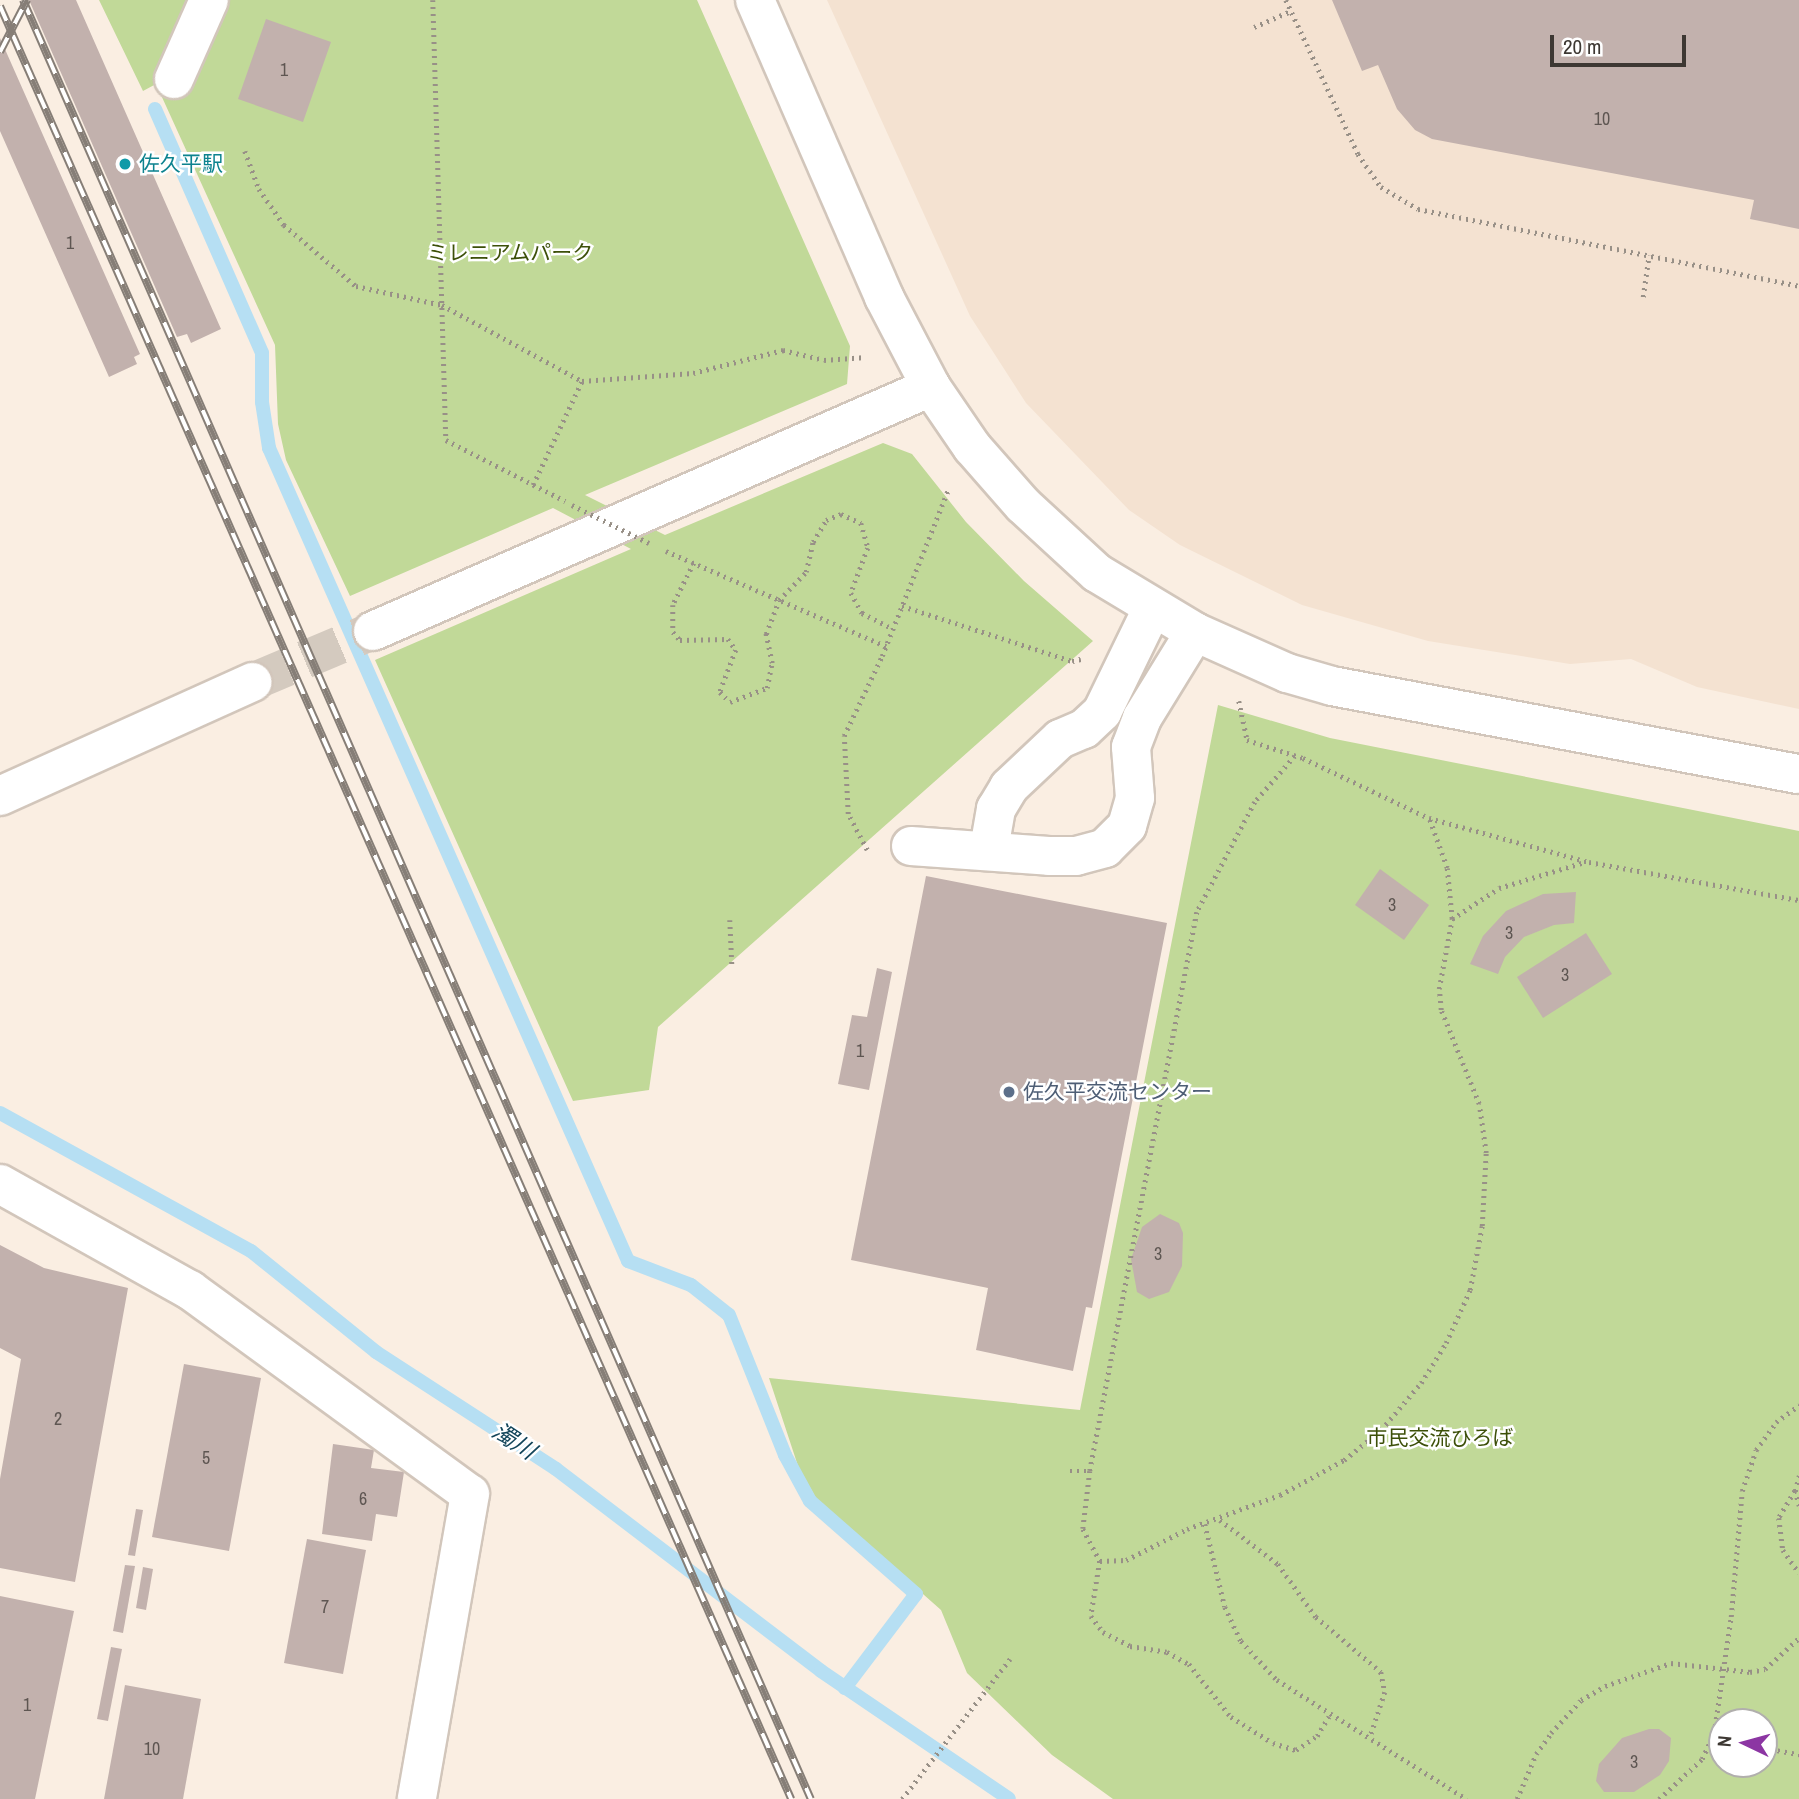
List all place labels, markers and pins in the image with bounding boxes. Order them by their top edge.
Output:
place label: 佐久平駅 [139,151,223,177]
marker: 佐久平駅 [117,156,133,172]
place label: 佐久平交流センター [1023,1079,1212,1105]
marker: 佐久平交流センター [1001,1084,1017,1100]

